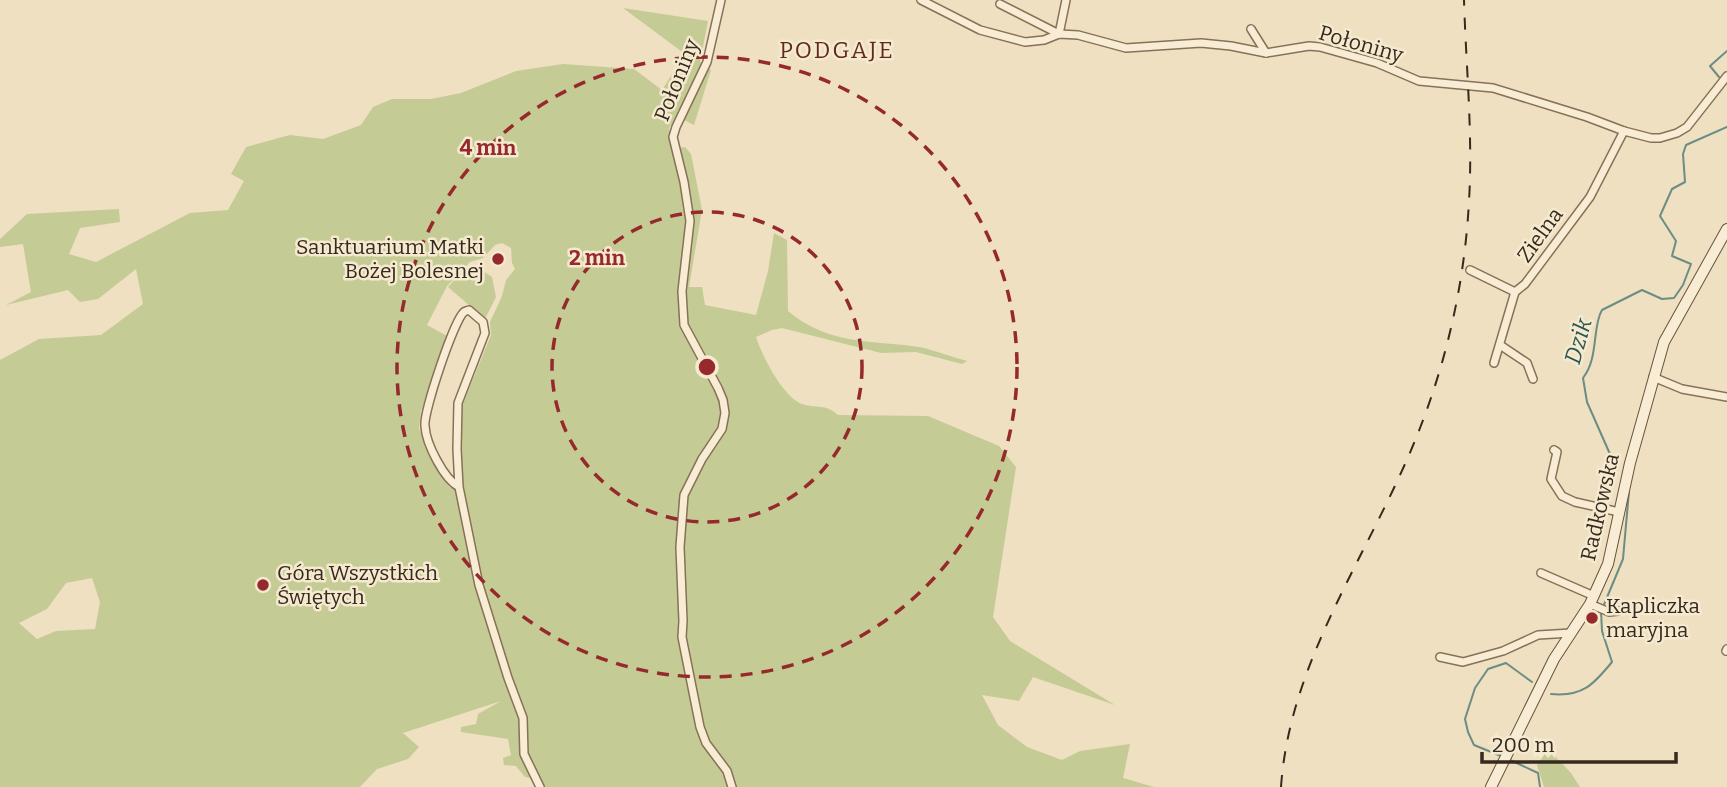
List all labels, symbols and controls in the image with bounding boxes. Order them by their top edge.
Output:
street label: Połoniny [1316,20,1407,69]
street label: Połoniny [649,34,706,125]
district label: PODGAJE [779,36,895,64]
text: 4 min [460,135,517,161]
street label: Zielna [1511,202,1569,267]
place label: Sanktuarium Matki Bożej Bolesnej [296,234,484,284]
text: 2 min [569,245,625,271]
marker: Sanktuarium Matki Bożej Bolesnej [490,251,506,267]
water label: Dzik [1558,314,1598,367]
centre of rings [695,355,719,379]
street label: Radkowska [1575,450,1625,563]
place label: Góra Wszystkich Świętych [277,560,438,610]
marker: Góra Wszystkich Świętych [255,577,271,593]
place label: Kapliczka maryjna [1606,593,1700,643]
marker: Kapliczka maryjna [1584,610,1600,626]
scale bar [1482,720,1676,764]
text: 200 m [1492,732,1555,758]

